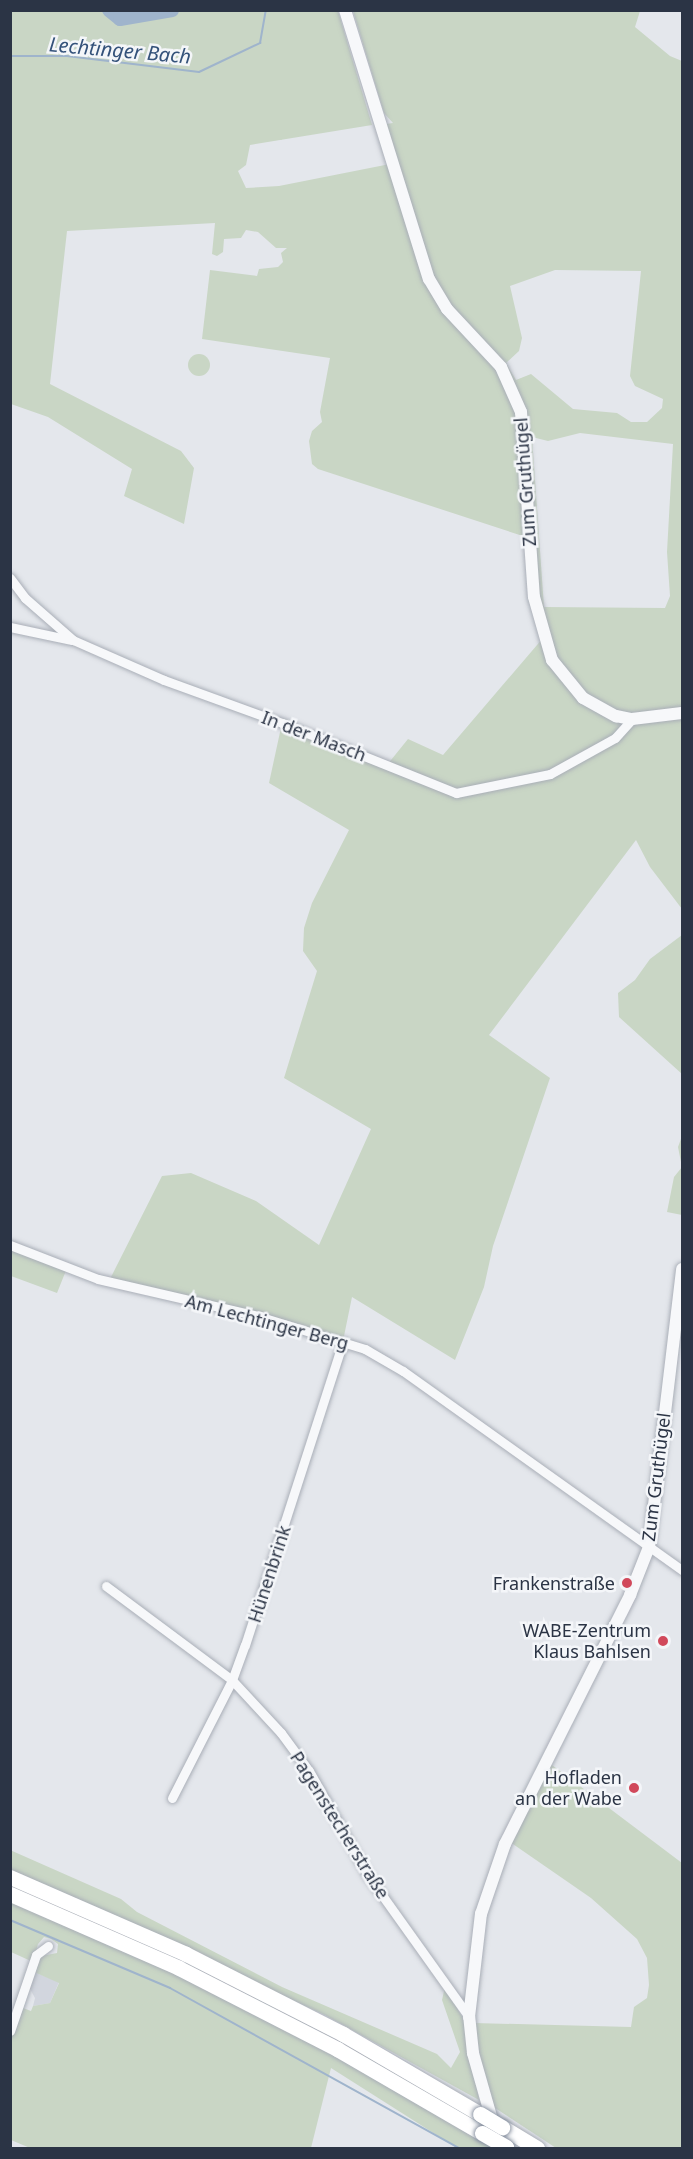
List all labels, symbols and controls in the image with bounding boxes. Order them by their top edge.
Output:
water label: Lechtinger Bach [48,32,192,68]
street label: Zum Gruthügel [510,417,540,547]
street label: In der Masch [259,706,369,766]
street label: Am Lechtinger Berg [183,1290,351,1354]
street label: Zum Gruthügel [637,1412,675,1542]
street label: Hünenbrink [243,1523,295,1625]
place label: Frankenstraße [493,1572,615,1594]
marker: Frankenstraße [620,1576,634,1590]
place label: WABE-Zentrum Klaus Bahlsen [523,1620,651,1662]
marker: WABE-Zentrum Klaus Bahlsen [656,1634,670,1648]
street label: Pagenstecherstraße [286,1747,394,1903]
place label: Hofladen an der Wabe [515,1767,622,1810]
marker: Hofladen an der Wabe [627,1781,641,1795]

